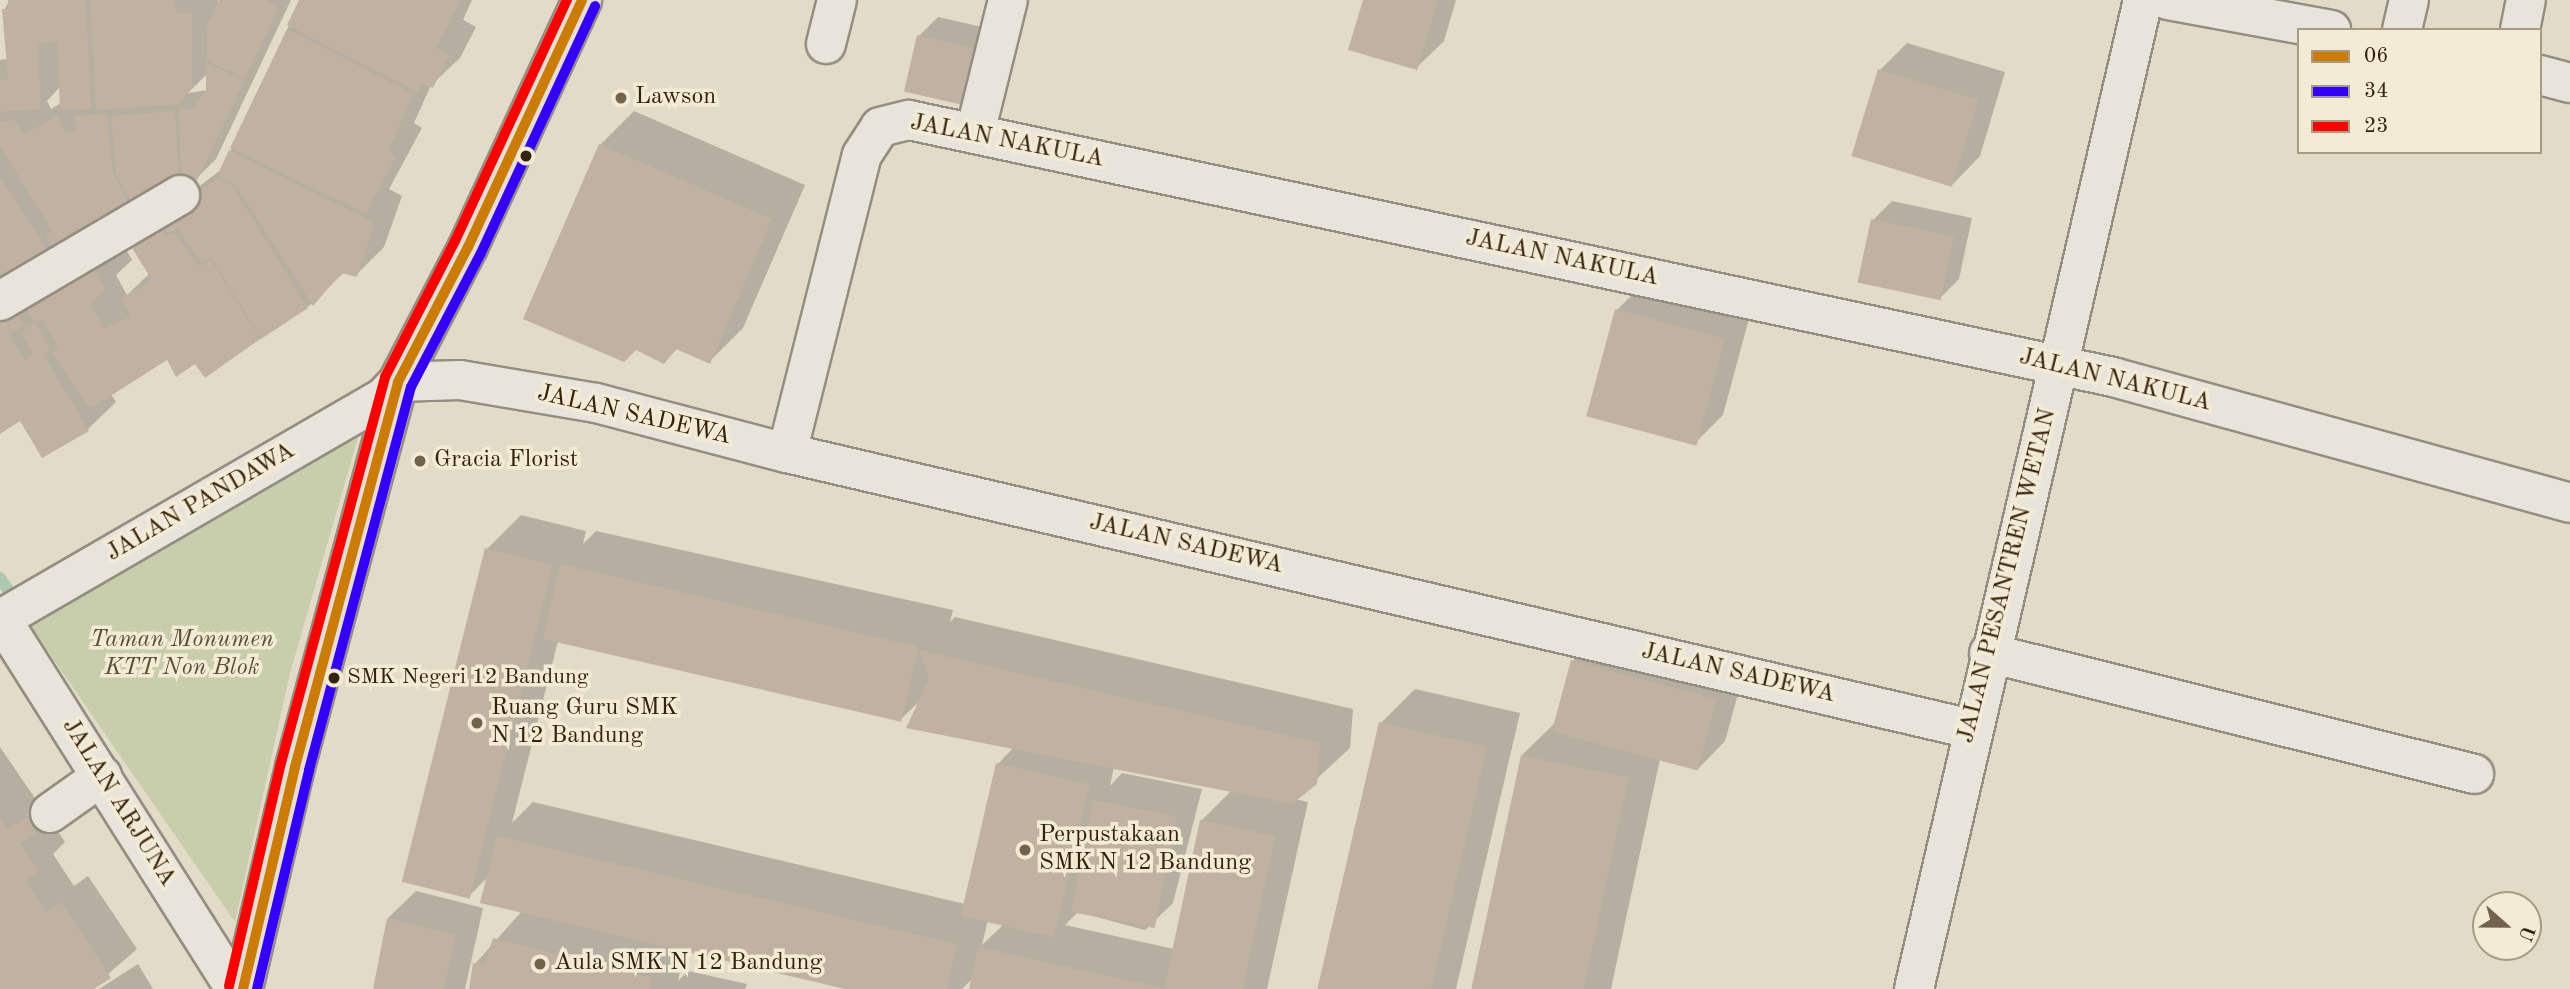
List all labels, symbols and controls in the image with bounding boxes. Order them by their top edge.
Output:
legend [2297,28,2542,154]
text: 06 [2364,46,2388,67]
text: 34 [2364,81,2388,102]
place label: Lawson [635,84,716,112]
marker: Lawson [613,90,629,106]
street label: JALAN NAKULA [908,109,1106,175]
text: 23 [2364,116,2388,137]
unlabelled marker [519,149,533,163]
street label: JALAN NAKULA [1463,224,1661,294]
street label: JALAN NAKULA [2016,343,2214,419]
street label: JALAN SADEWA [534,380,734,452]
street label: JALAN PESANTREN WETAN [1952,406,2064,746]
street label: JALAN PANDAWA [102,437,300,569]
place label: Gracia Florist [434,447,578,475]
marker: Gracia Florist [412,453,428,469]
street label: JALAN SADEWA [1086,509,1286,581]
park label: Taman Monumen KTT Non Blok [90,627,274,683]
street label: JALAN SADEWA [1638,638,1838,710]
place label: SMK Negeri 12 Bandung [347,665,589,691]
marker: SMK Negeri 12 Bandung [327,671,341,685]
place label: Ruang Guru SMK N 12 Bandung [491,695,678,751]
street label: JALAN ARJUNA [55,714,181,892]
marker: Ruang Guru SMK N 12 Bandung [469,715,485,731]
place label: Perpustakaan SMK N 12 Bandung [1039,822,1251,878]
marker: Perpustakaan SMK N 12 Bandung [1017,842,1033,858]
north arrow [2472,891,2542,961]
text: U [2514,923,2537,943]
place label: Aula SMK N 12 Bandung [554,950,822,978]
marker: Aula SMK N 12 Bandung [532,956,548,972]

